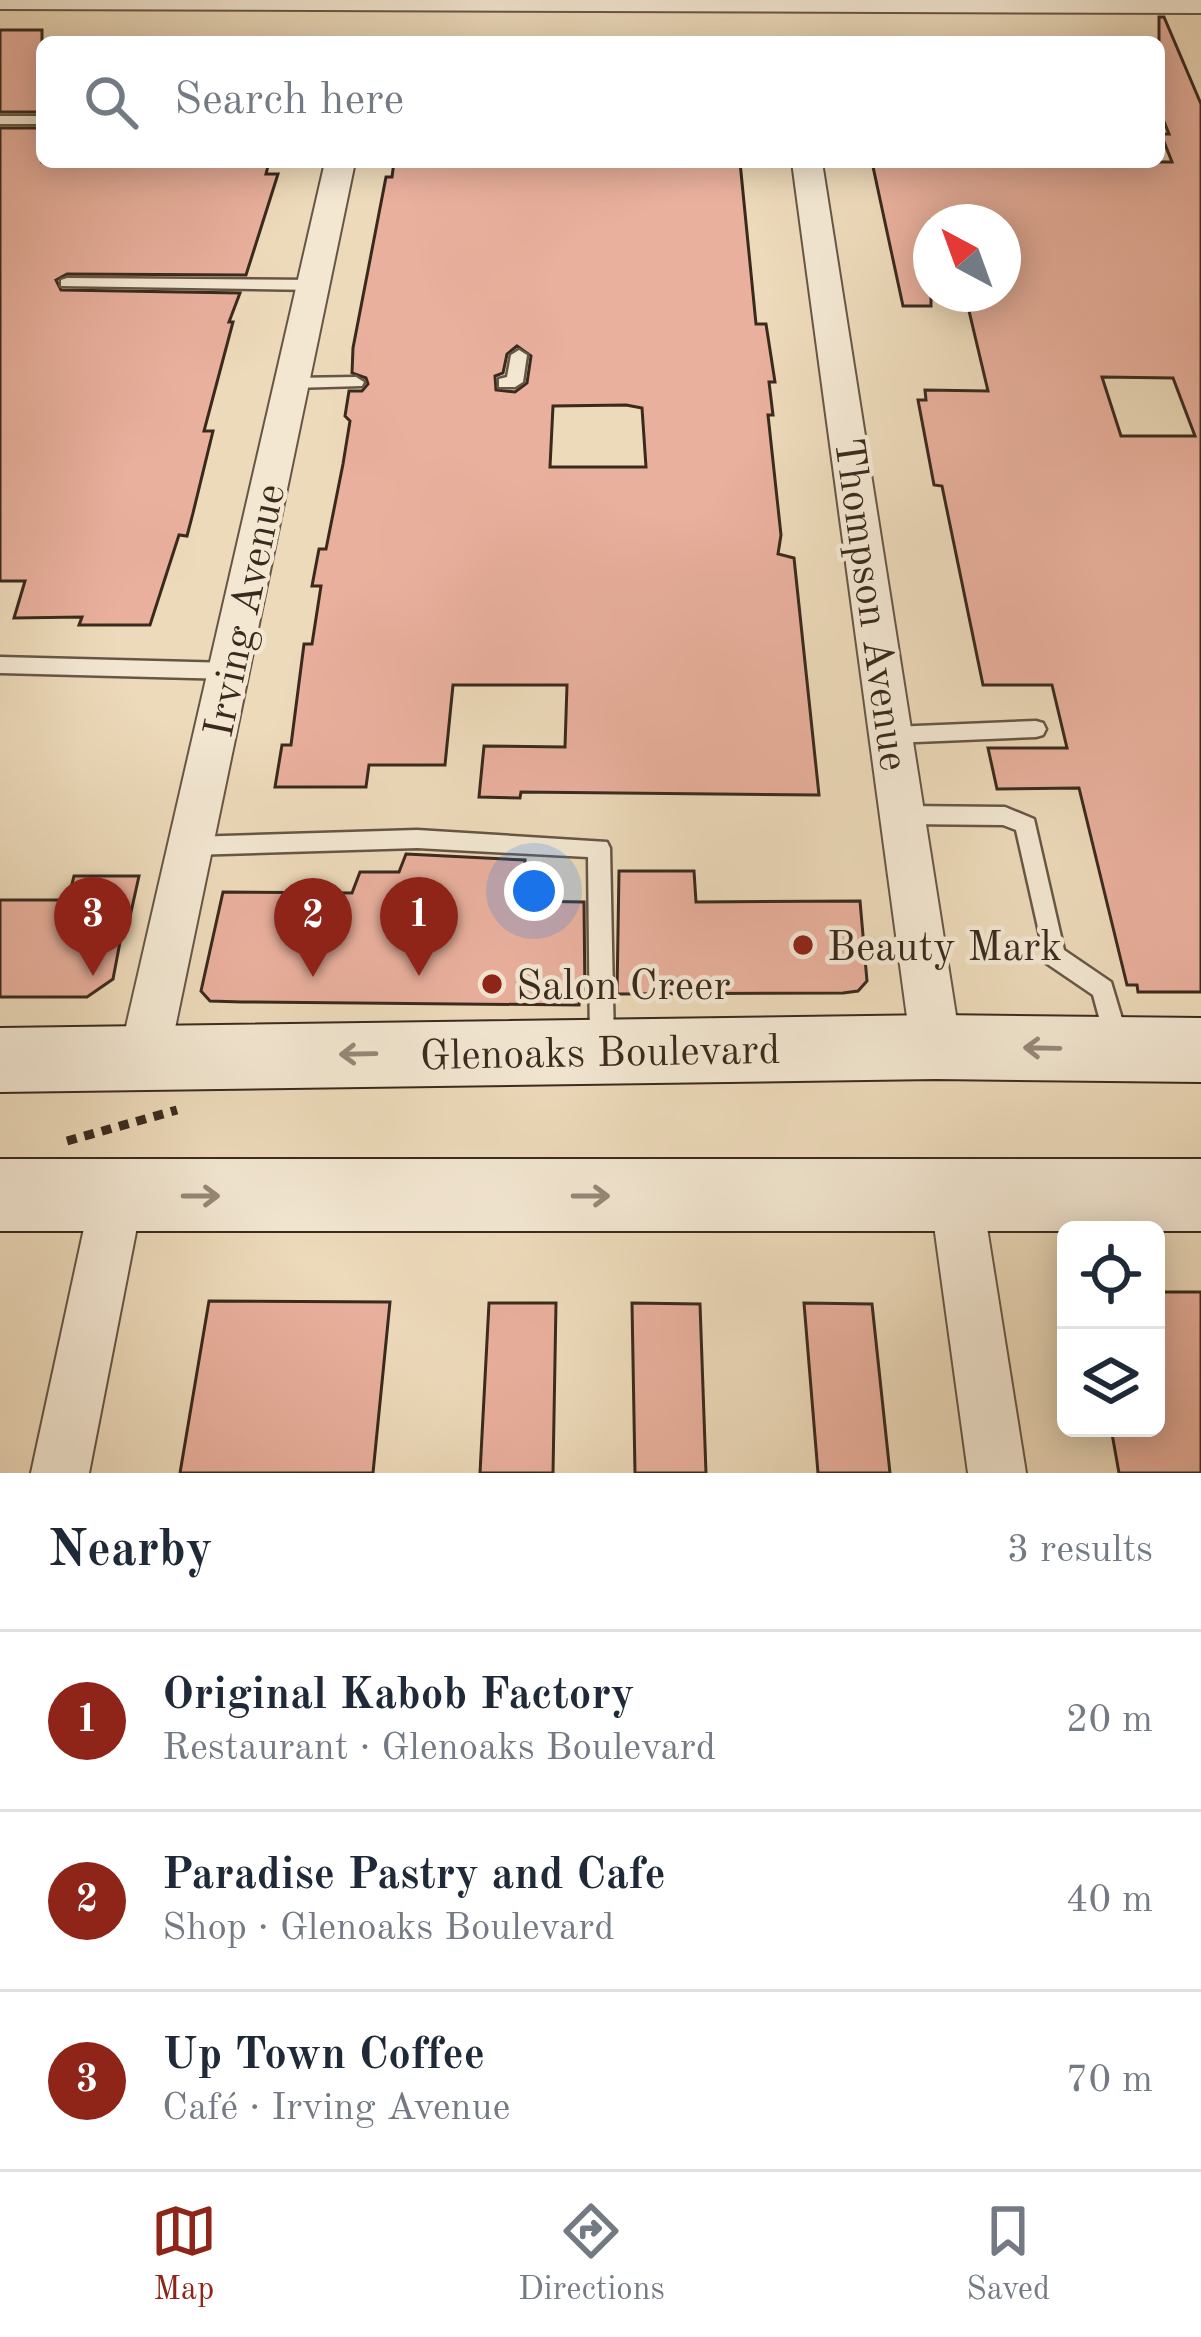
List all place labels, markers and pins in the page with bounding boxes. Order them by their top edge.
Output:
pin: 3 [54,877,132,976]
pin: 1 [380,877,458,976]
pin: 2 [274,878,352,977]
place label: Beauty Mark [827,928,1062,970]
marker: Beauty Mark [790,932,816,958]
place label: Salon Creer [516,967,731,1009]
marker: Salon Creer [479,971,505,997]

